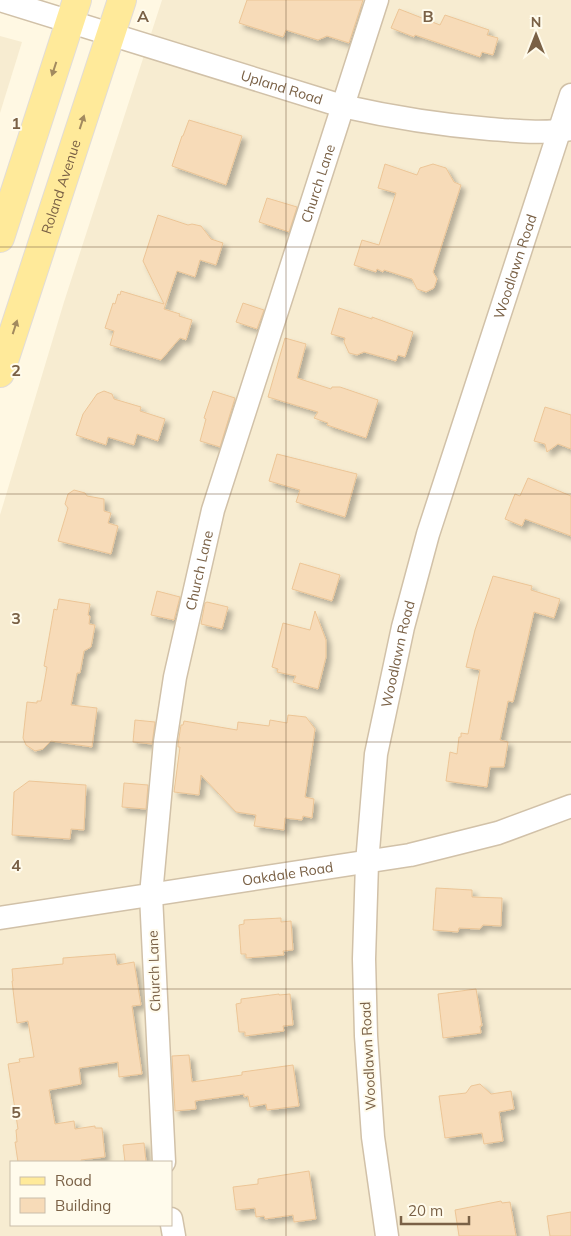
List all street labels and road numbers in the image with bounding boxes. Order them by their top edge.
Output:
street label: Upland Road [239,66,325,109]
street label: Roland Avenue [37,137,85,236]
street label: Church Lane [297,142,339,225]
street label: Woodlawn Road [490,212,541,321]
street label: Church Lane [181,529,217,612]
street label: Woodlawn Road [377,598,419,709]
street label: Oakdale Road [241,858,334,890]
street label: Church Lane [144,930,164,1012]
street label: Woodlawn Road [356,1001,380,1111]

